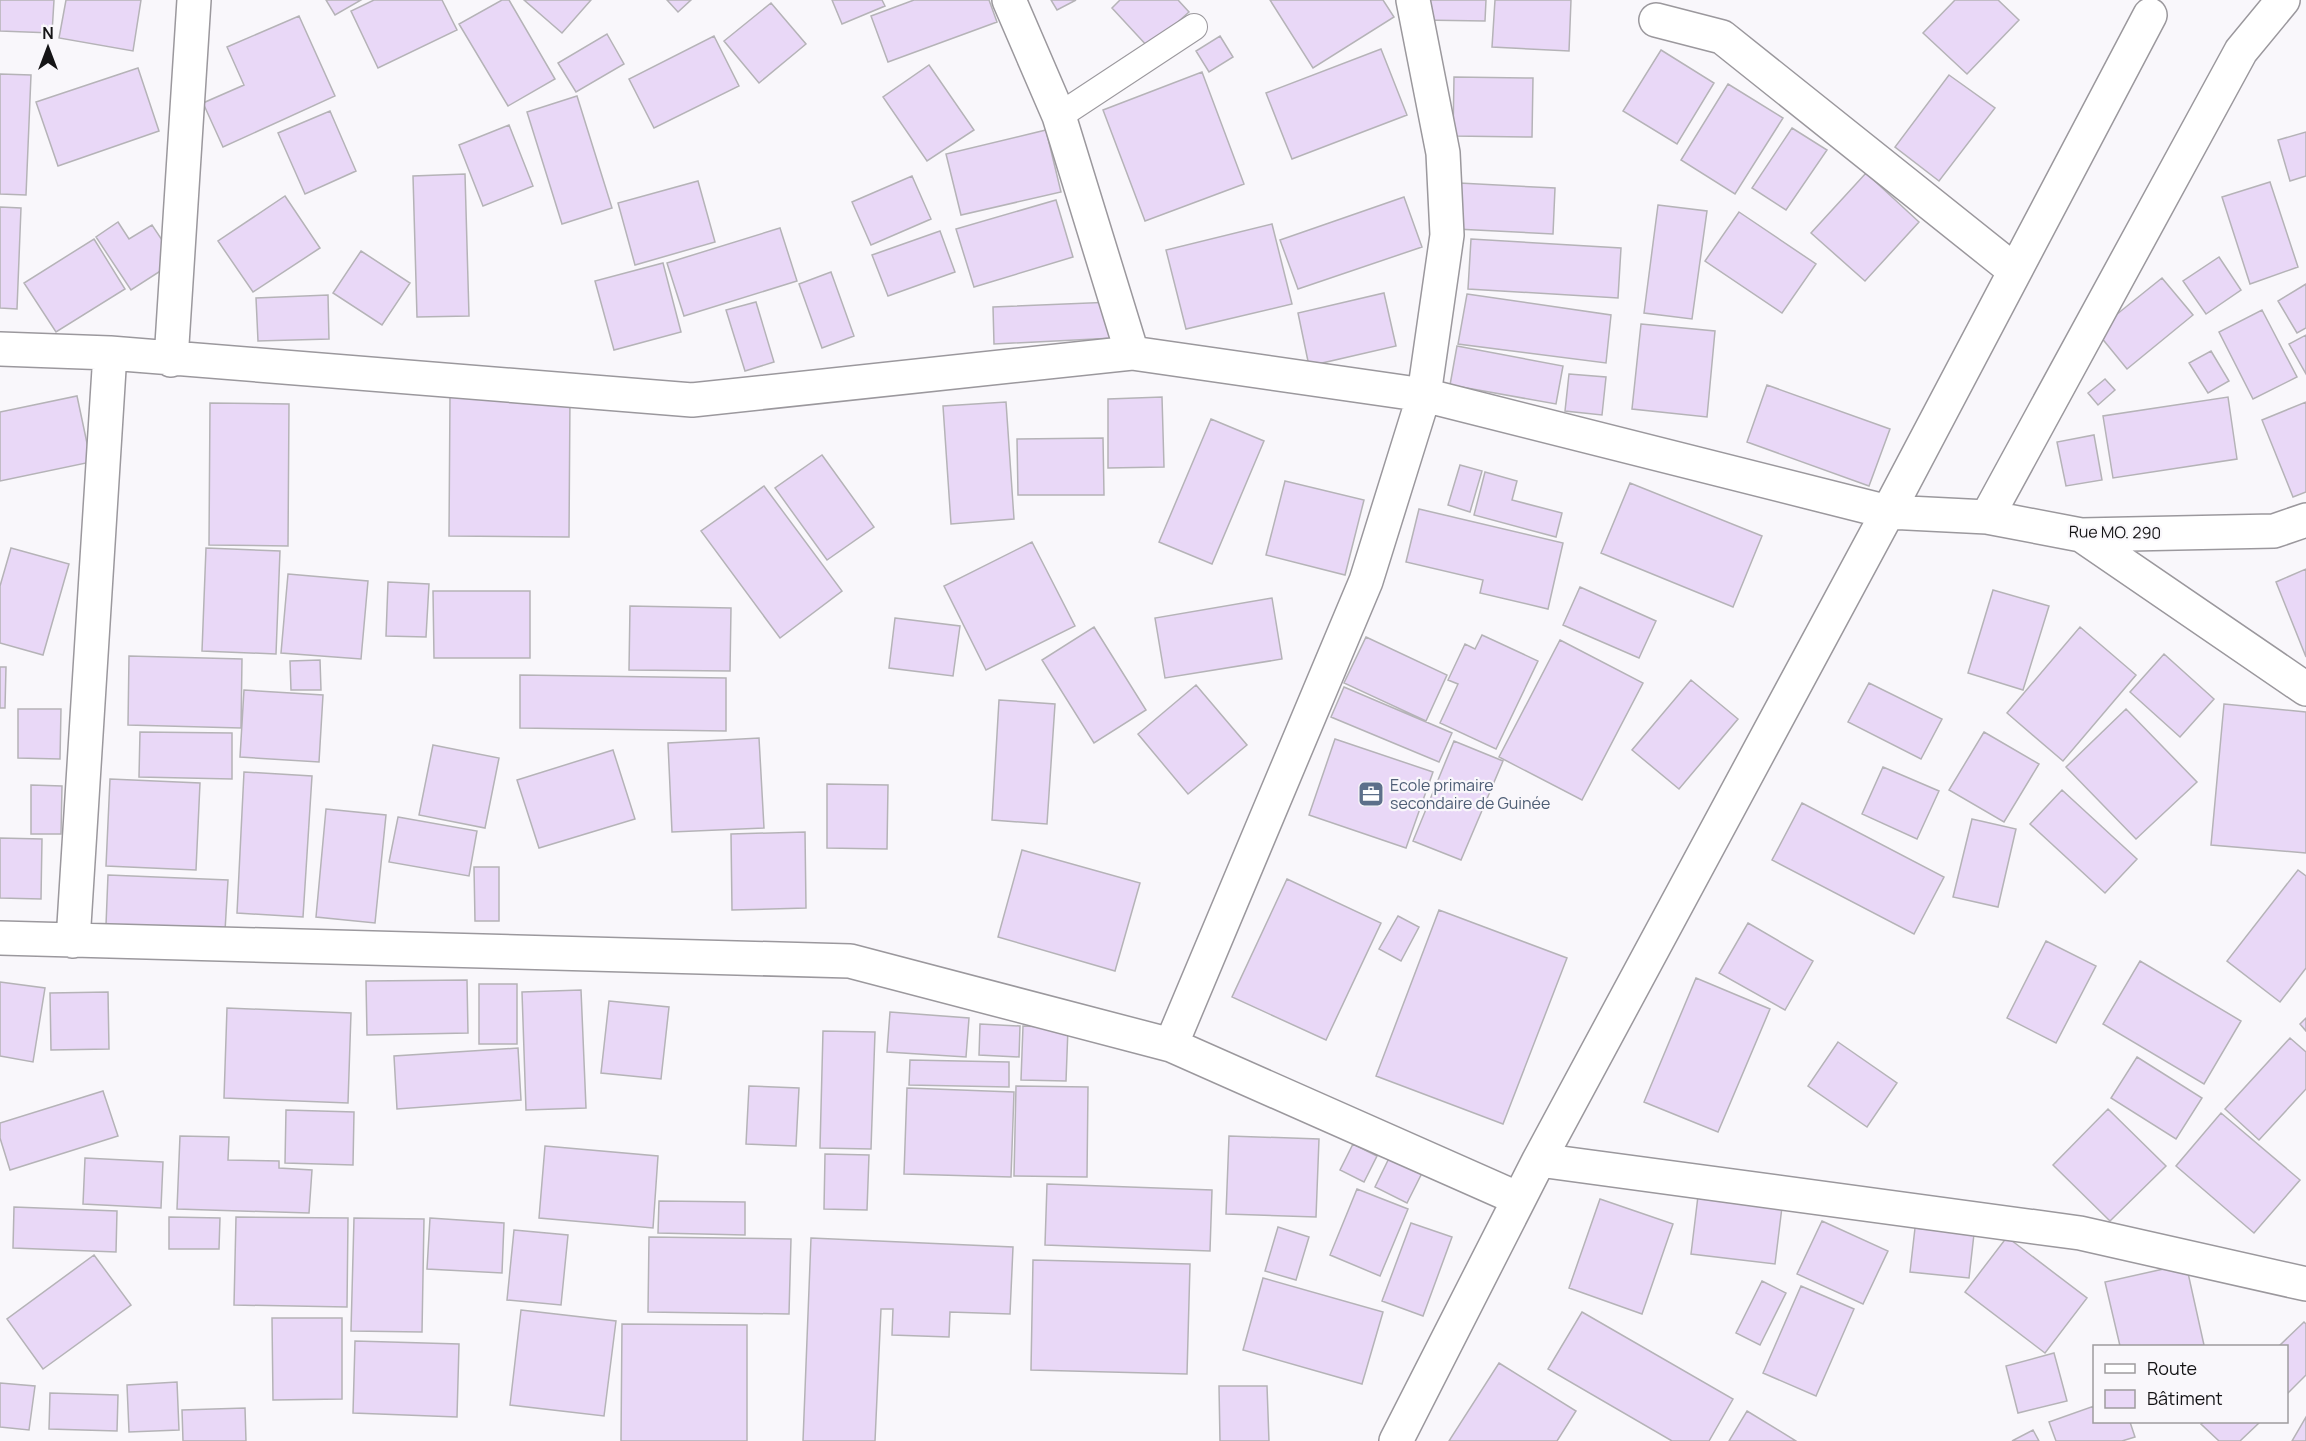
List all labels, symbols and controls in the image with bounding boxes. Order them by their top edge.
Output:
north arrow [18,18,78,78]
text: N [42,22,54,44]
street label: Rue MO. 290 [2069,520,2161,544]
place label: Ecole primaire secondaire de Guinée [1390,774,1550,814]
office icon: Ecole primaire secondaire de Guinée [1356,779,1386,809]
legend [2093,1345,2288,1423]
text: Route [2147,1356,2197,1380]
text: Bâtiment [2147,1386,2223,1410]

